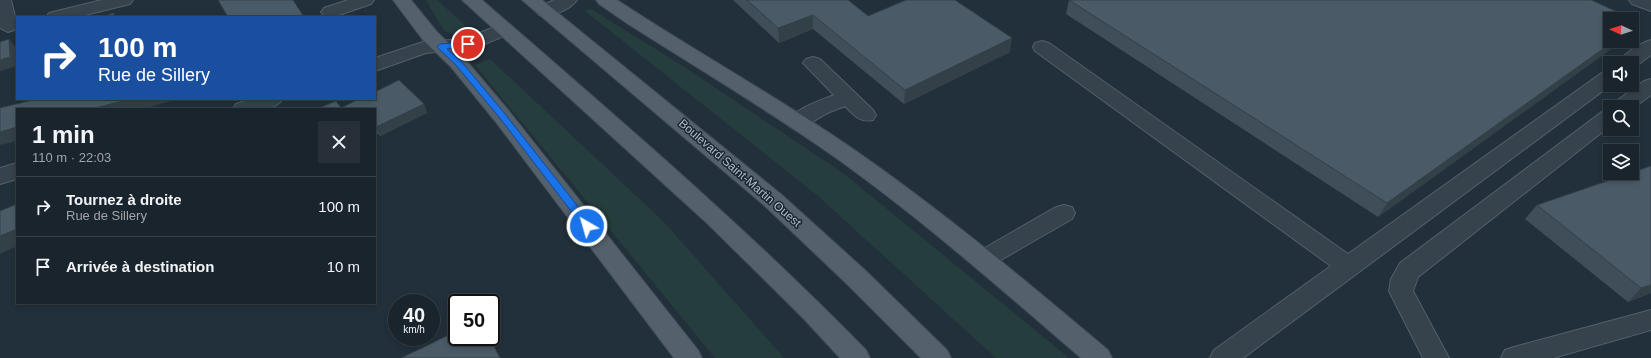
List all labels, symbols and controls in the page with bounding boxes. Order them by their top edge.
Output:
north arrow [1603,12,1639,48]
map controls [1603,12,1639,180]
pin [451,27,485,61]
icon: right [32,32,84,84]
text: 100 m [98,32,177,63]
icon: arrive [457,33,479,55]
button: sound [1603,56,1639,92]
text: Rue de Sillery [98,65,210,85]
button: search [1603,100,1639,136]
street label: Boulevard Saint-Martin Ouest [676,116,804,230]
text: 1 min [32,121,95,148]
button: close [318,121,360,163]
button: layers [1603,144,1639,180]
text: 110 m · 22:03 [32,150,111,165]
text: Tournez à droite [66,191,182,208]
icon: right [32,196,54,218]
text: 100 m [318,198,360,215]
position arrow [566,205,608,247]
text: Rue de Sillery [66,208,147,223]
icon: arrive [32,256,54,278]
text: Arrivée à destination [66,258,214,275]
text: 10 m [327,258,360,275]
speed limit sign: 50 [448,294,500,346]
text: 40 [403,304,425,326]
text: km/h [403,324,425,335]

